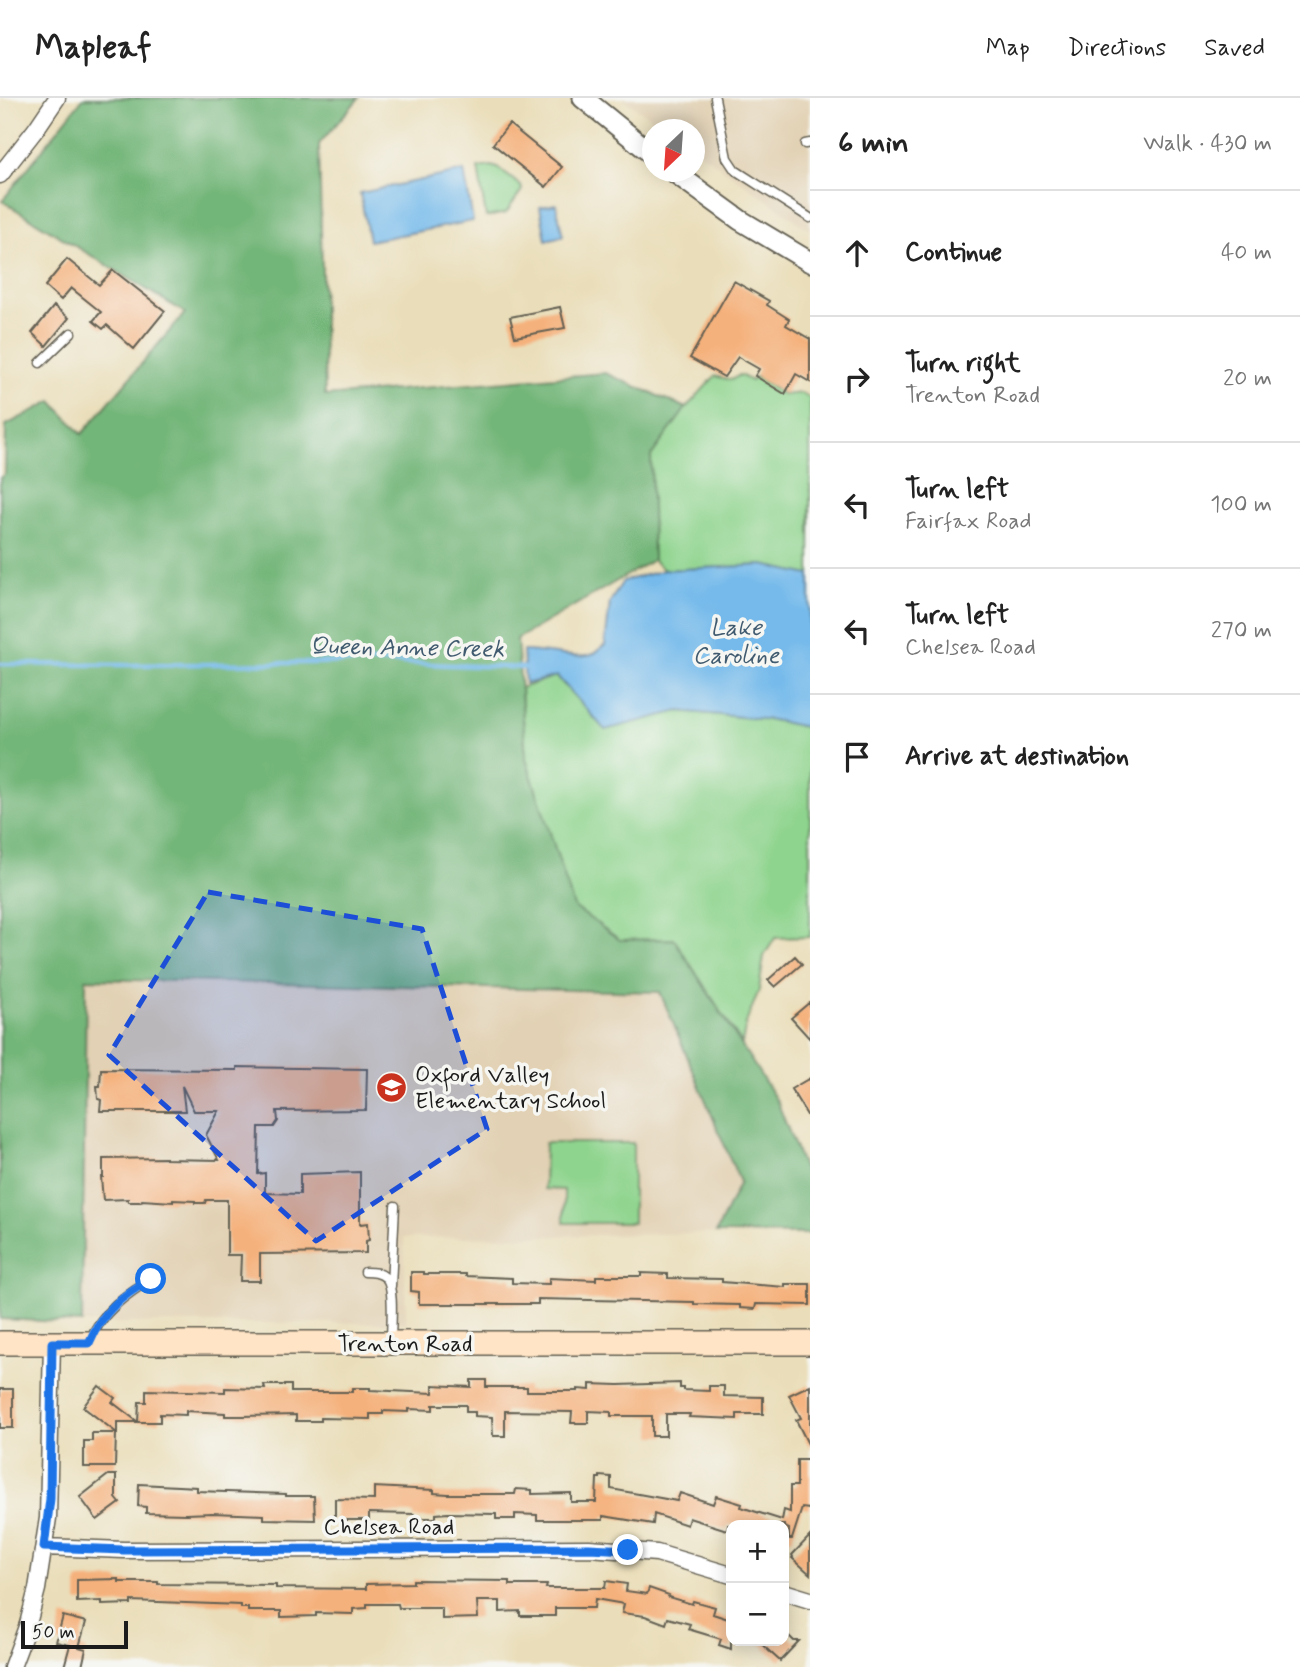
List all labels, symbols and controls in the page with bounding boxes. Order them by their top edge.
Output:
text: Mapleaf [35,26,151,70]
text: Map [986,33,1030,64]
text: Directions [1068,33,1166,64]
text: Saved [1204,33,1265,64]
north arrow [642,119,705,182]
text: 6 min [838,124,909,163]
text: Walk · 430 m [1143,129,1272,159]
icon: ahead [838,234,876,272]
text: Continue [905,236,1002,270]
text: 40 m [1221,238,1272,268]
text: Turn right [905,347,1021,381]
icon: right [838,360,876,398]
text: 20 m [1223,364,1272,394]
text: Trenton Road [905,381,1040,411]
text: Turn left [905,473,1009,507]
icon: left [838,486,876,524]
text: 100 m [1210,490,1272,520]
text: Fairfax Road [905,507,1032,537]
text: Turn left [905,599,1009,633]
icon: left [838,612,876,650]
water label: Lake Caroline [693,613,780,672]
text: 270 m [1211,616,1272,646]
water label: Queen Anne Creek [309,631,505,666]
text: Chelsea Road [905,633,1036,663]
icon: arrive [838,738,876,776]
text: Arrive at destination [905,740,1129,774]
place label: Oxford Valley Elementary School [415,1061,606,1117]
school or university icon: Oxford Valley Elementary School [375,1070,409,1104]
route start [135,1263,166,1294]
street label: Trenton Road [338,1330,473,1360]
street label: Chelsea Road [324,1513,454,1543]
map controls [726,1520,789,1646]
button: + [726,1520,789,1583]
route end [612,1534,643,1565]
button: − [726,1583,789,1646]
scale bar [21,1618,128,1650]
text: 50 m [32,1620,75,1645]

